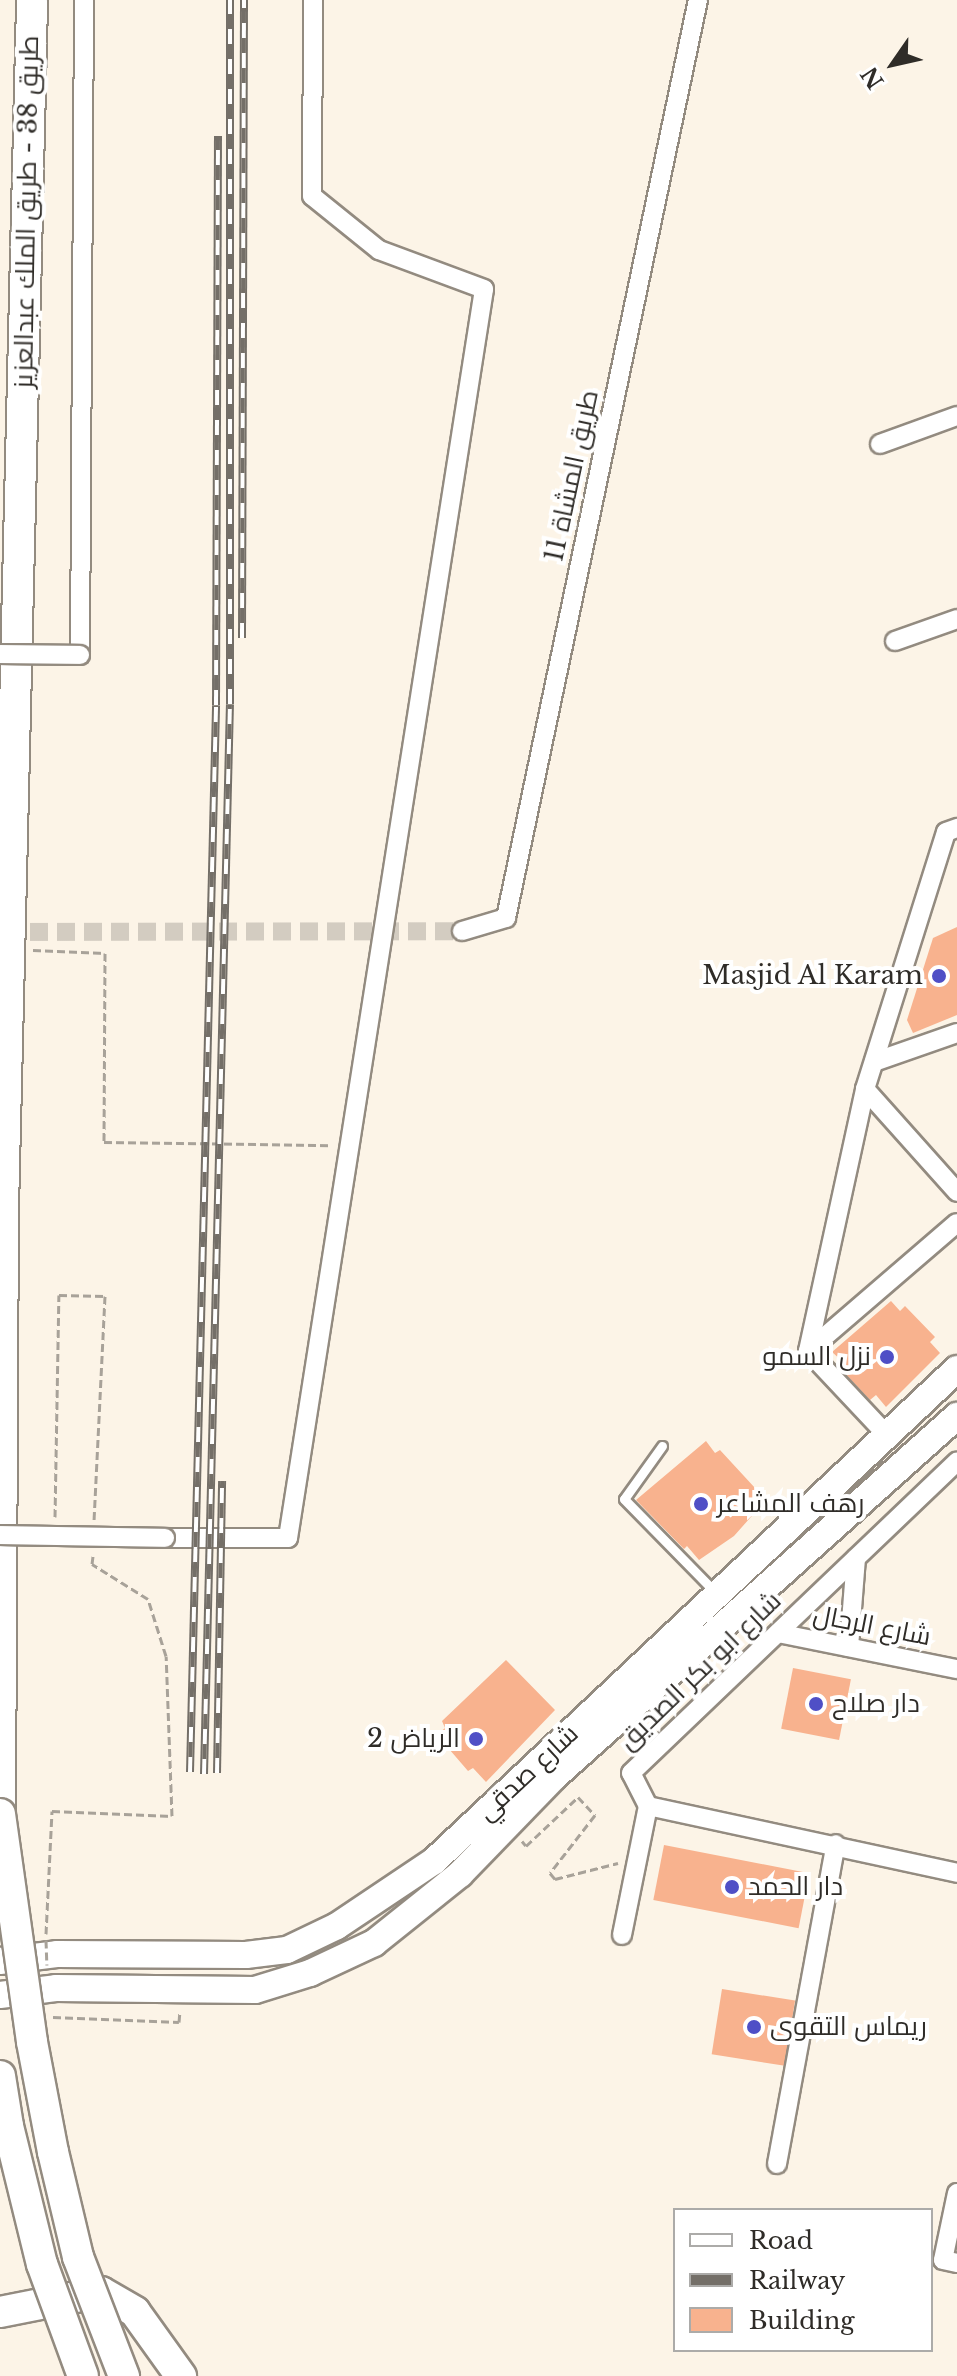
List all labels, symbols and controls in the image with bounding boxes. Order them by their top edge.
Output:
north arrow [853,24,933,104]
street label: طريق 38 - طريق الملك عبدالعزيز [8,35,46,389]
text: N [856,62,890,94]
street label: طريق المشاة 11 [539,387,605,565]
place label: Masjid Al Karam [701,960,923,992]
marker: Masjid Al Karam [930,967,948,985]
place label: نزل السمو [762,1341,871,1373]
marker: نزل السمو [878,1348,896,1366]
place label: رهف المشاعر [717,1488,864,1520]
marker: رهف المشاعر [692,1495,710,1513]
street label: شارع ابو بكر الصديق [612,1585,788,1757]
street label: شارع الرجال [811,1599,933,1653]
place label: دار صلاح [832,1688,920,1720]
marker: دار صلاح [807,1695,825,1713]
street label: شارع صدقي [471,1718,585,1828]
place label: الرياض 2 [367,1723,460,1755]
marker: الرياض 2 [467,1730,485,1748]
place label: دار الحمد [748,1871,843,1903]
marker: دار الحمد [723,1878,741,1896]
place label: ريماس التقوى [770,2011,927,2043]
marker: ريماس التقوى [745,2018,763,2036]
legend [673,2208,933,2352]
text: Road [749,2226,813,2255]
text: Railway [749,2266,845,2295]
text: Building [749,2306,855,2335]

